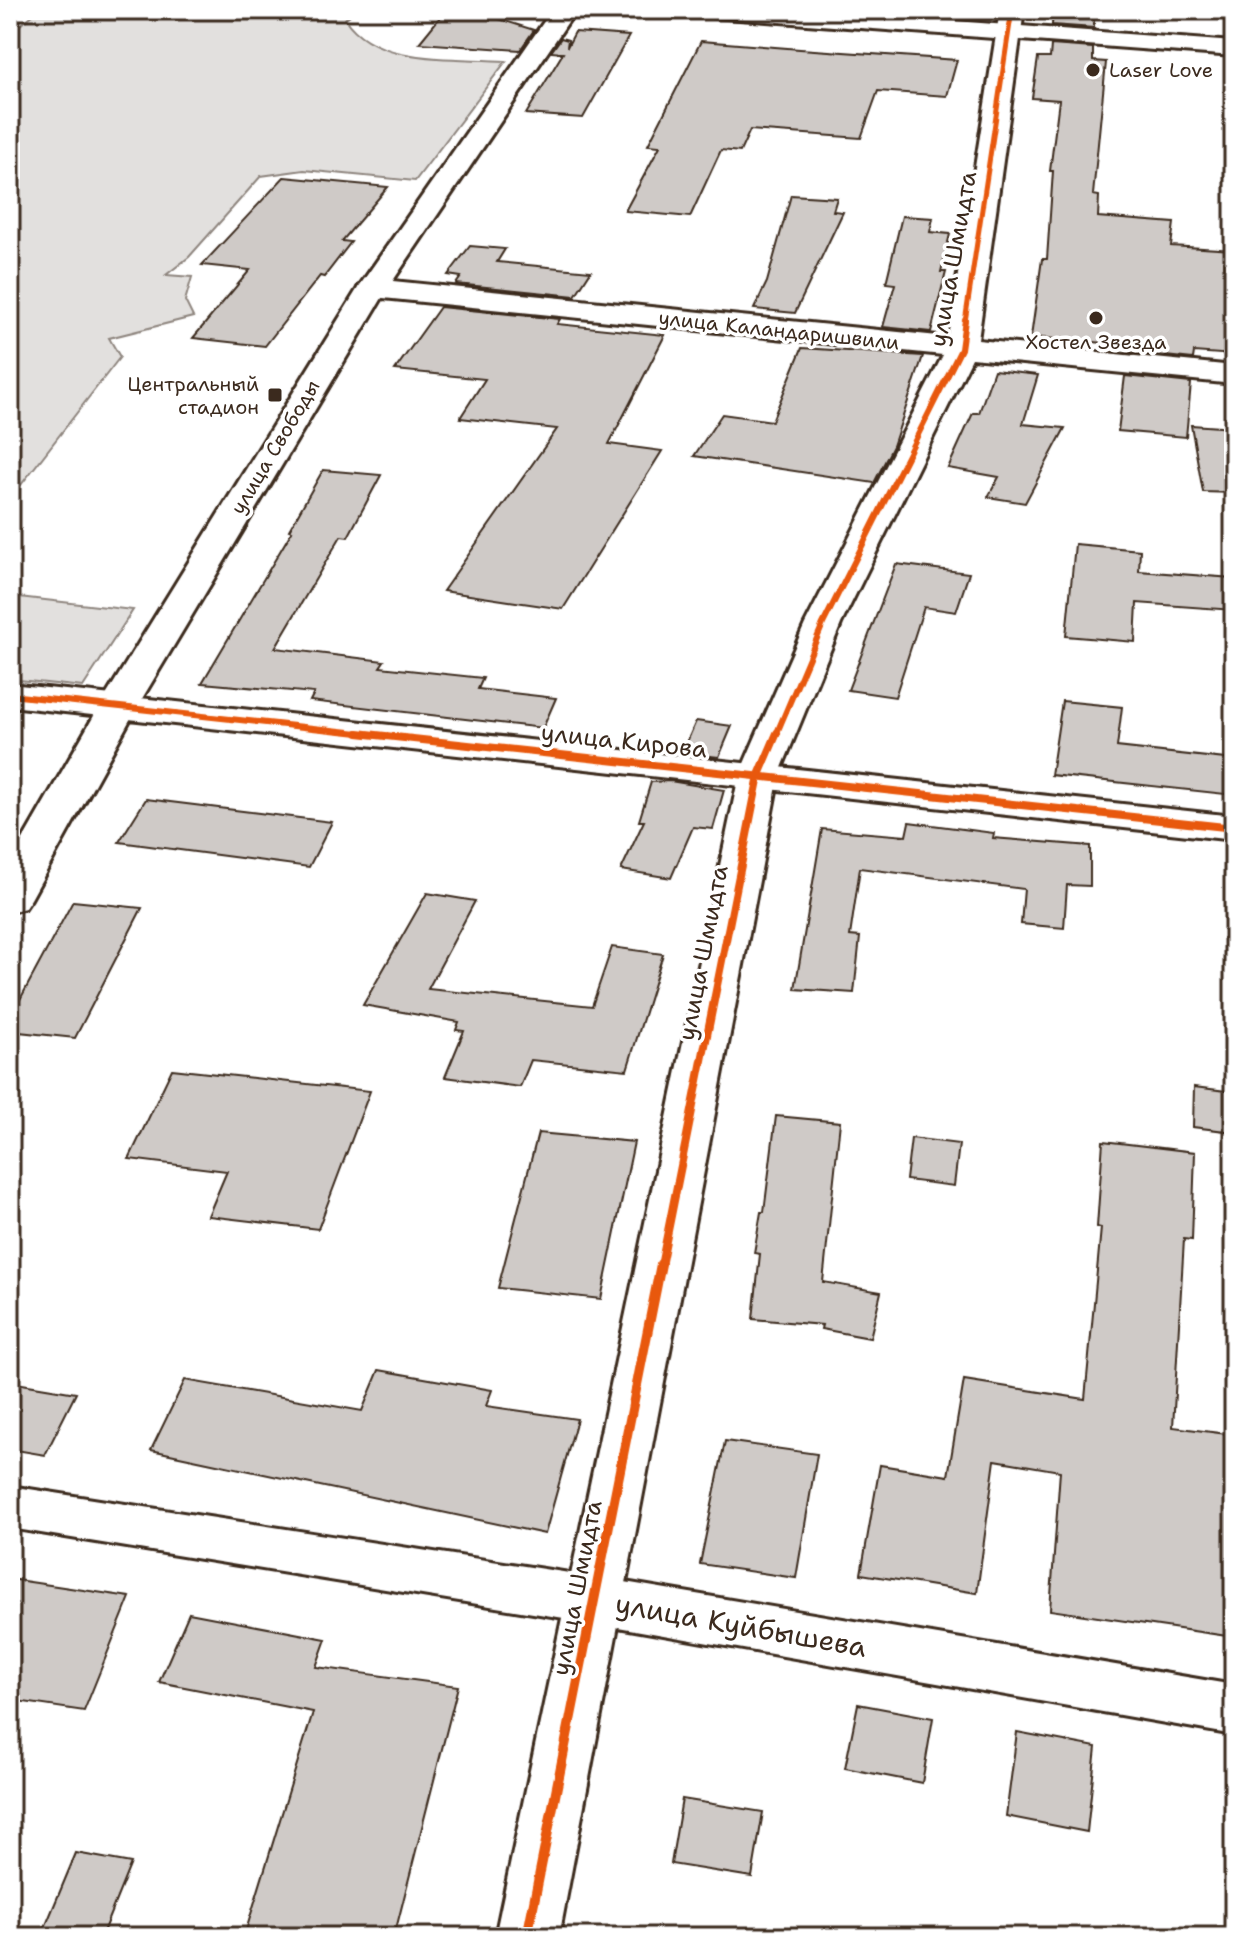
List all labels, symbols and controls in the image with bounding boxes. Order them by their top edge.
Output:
place label: Laser Love [1109,57,1213,83]
marker: Laser Love [1084,61,1102,79]
street label: улица Шмидта [922,169,984,349]
street label: улица Каландаришвили [657,304,901,356]
marker: Хостел Звезда [1087,309,1105,327]
place label: Хостел Звезда [1025,329,1167,355]
place label: Центральный стадион [127,371,259,420]
street label: улица Свободы [225,375,325,519]
marker: Центральный стадион [266,386,284,404]
street label: улица Кирова [539,716,709,766]
street label: улица Шмидта [670,863,736,1043]
street label: улица Шмидта [544,1498,610,1678]
street label: улица Куйбышева [612,1584,870,1666]

